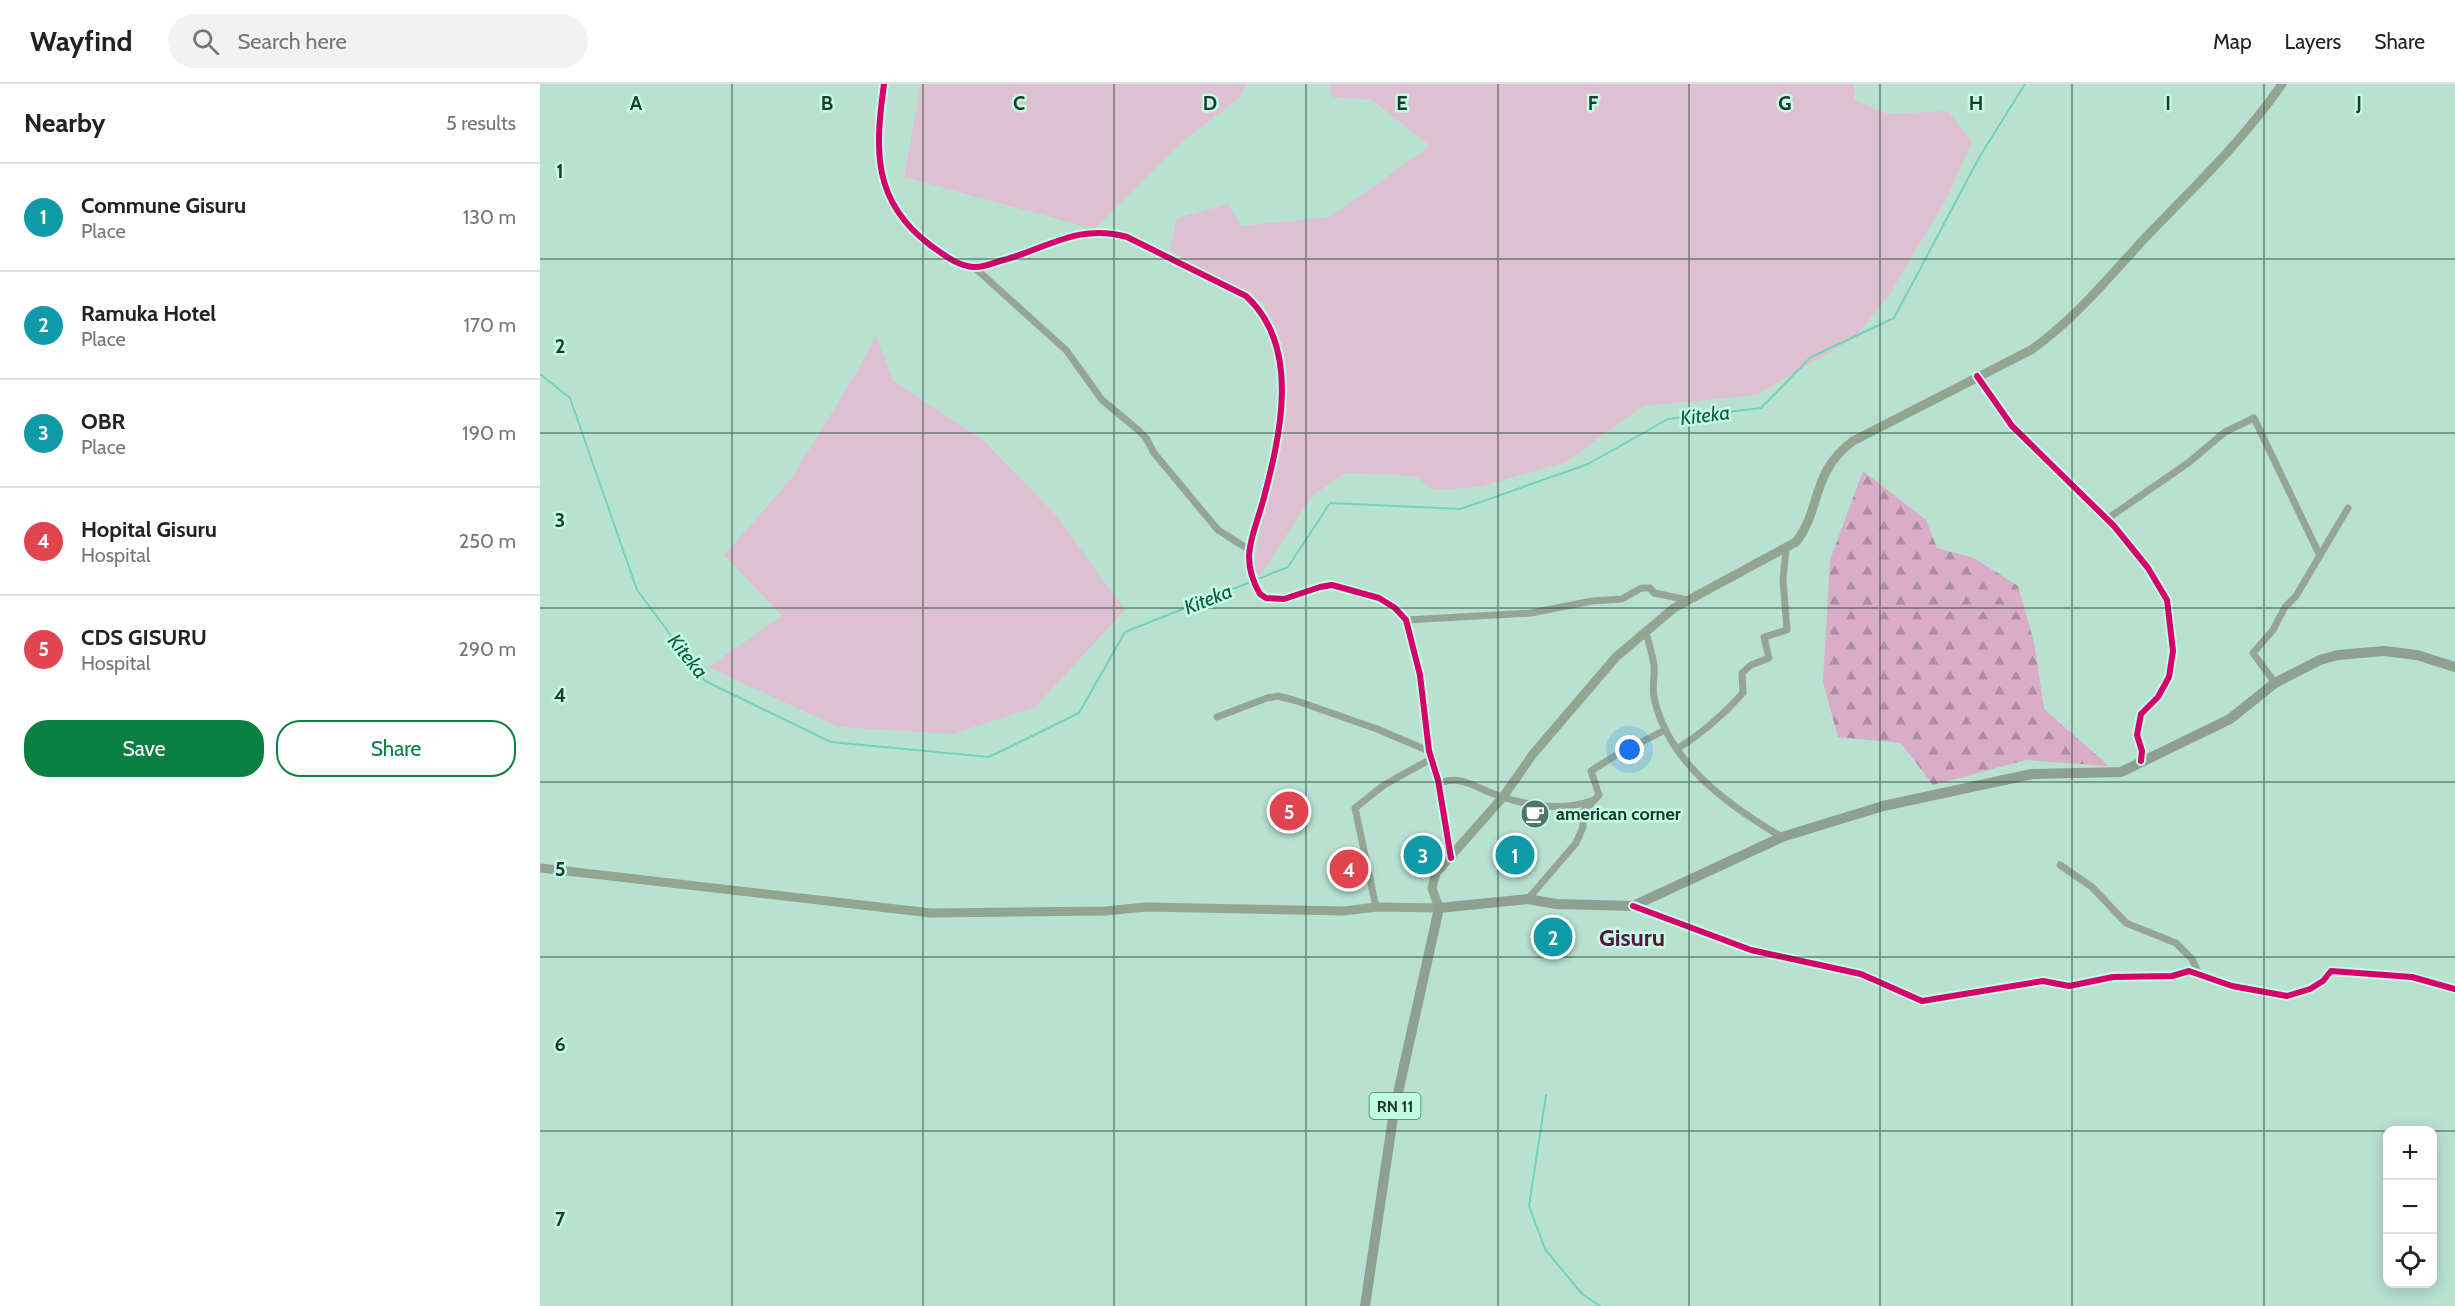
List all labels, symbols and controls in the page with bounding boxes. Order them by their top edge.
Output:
search box [168,14,588,68]
text: Wayfind [30,24,132,58]
icon: search [189,25,222,58]
text: Search here [237,28,347,55]
text: Map [2213,29,2252,54]
text: Layers [2285,29,2341,54]
text: Share [2374,29,2425,54]
text: A [630,91,643,115]
text: B [821,91,833,115]
text: C [1013,91,1025,115]
text: D [1203,91,1217,115]
text: E [1396,91,1408,115]
text: F [1588,91,1599,115]
text: G [1778,91,1792,115]
text: H [1969,91,1983,115]
text: I [2165,91,2171,115]
text: J [2355,91,2362,115]
text: Nearby [24,107,105,139]
text: 5 results [446,111,516,135]
text: 1 [556,159,564,183]
text: Commune Gisuru [81,192,246,219]
text: 1 [40,205,47,229]
text: 130 m [463,205,516,229]
text: Place [81,219,126,243]
text: Ramuka Hotel [81,300,216,327]
text: 2 [38,313,49,337]
text: 170 m [464,313,516,337]
text: Place [81,327,126,351]
text: 2 [555,334,565,358]
water label: Kiteka [1679,400,1731,430]
text: OBR [81,408,125,435]
text: 3 [38,421,49,445]
text: 190 m [462,421,516,445]
text: Place [81,435,126,459]
text: 3 [555,508,565,532]
text: Hopital Gisuru [81,516,217,543]
text: 4 [37,529,50,553]
text: 250 m [459,529,516,553]
text: Hospital [81,543,151,567]
water label: Kiteka [1180,579,1236,619]
text: CDS GISURU [81,624,207,651]
water label: Kiteka [663,629,713,683]
text: 5 [38,637,49,661]
text: 290 m [458,637,516,661]
text: Hospital [81,651,151,675]
text: 4 [554,683,566,707]
button: Save [24,720,264,777]
button: Share [276,720,516,777]
your location [1615,735,1644,764]
pin: 5 [1270,788,1308,834]
cafe icon: american corner [1519,798,1551,830]
place label: american corner [1556,803,1681,825]
pin: 3 [1404,832,1442,878]
pin: 1 [1496,832,1534,878]
pin: 4 [1330,846,1368,892]
text: 5 [555,857,565,881]
pin: 2 [1534,914,1572,960]
district label: Gisuru [1599,923,1665,952]
text: 6 [554,1032,566,1056]
road number: RN 11 [1370,1093,1420,1119]
map controls [2383,1126,2437,1288]
button: + [2383,1126,2437,1180]
button: − [2383,1180,2437,1234]
text: 7 [555,1207,566,1231]
button: locate [2383,1234,2437,1288]

